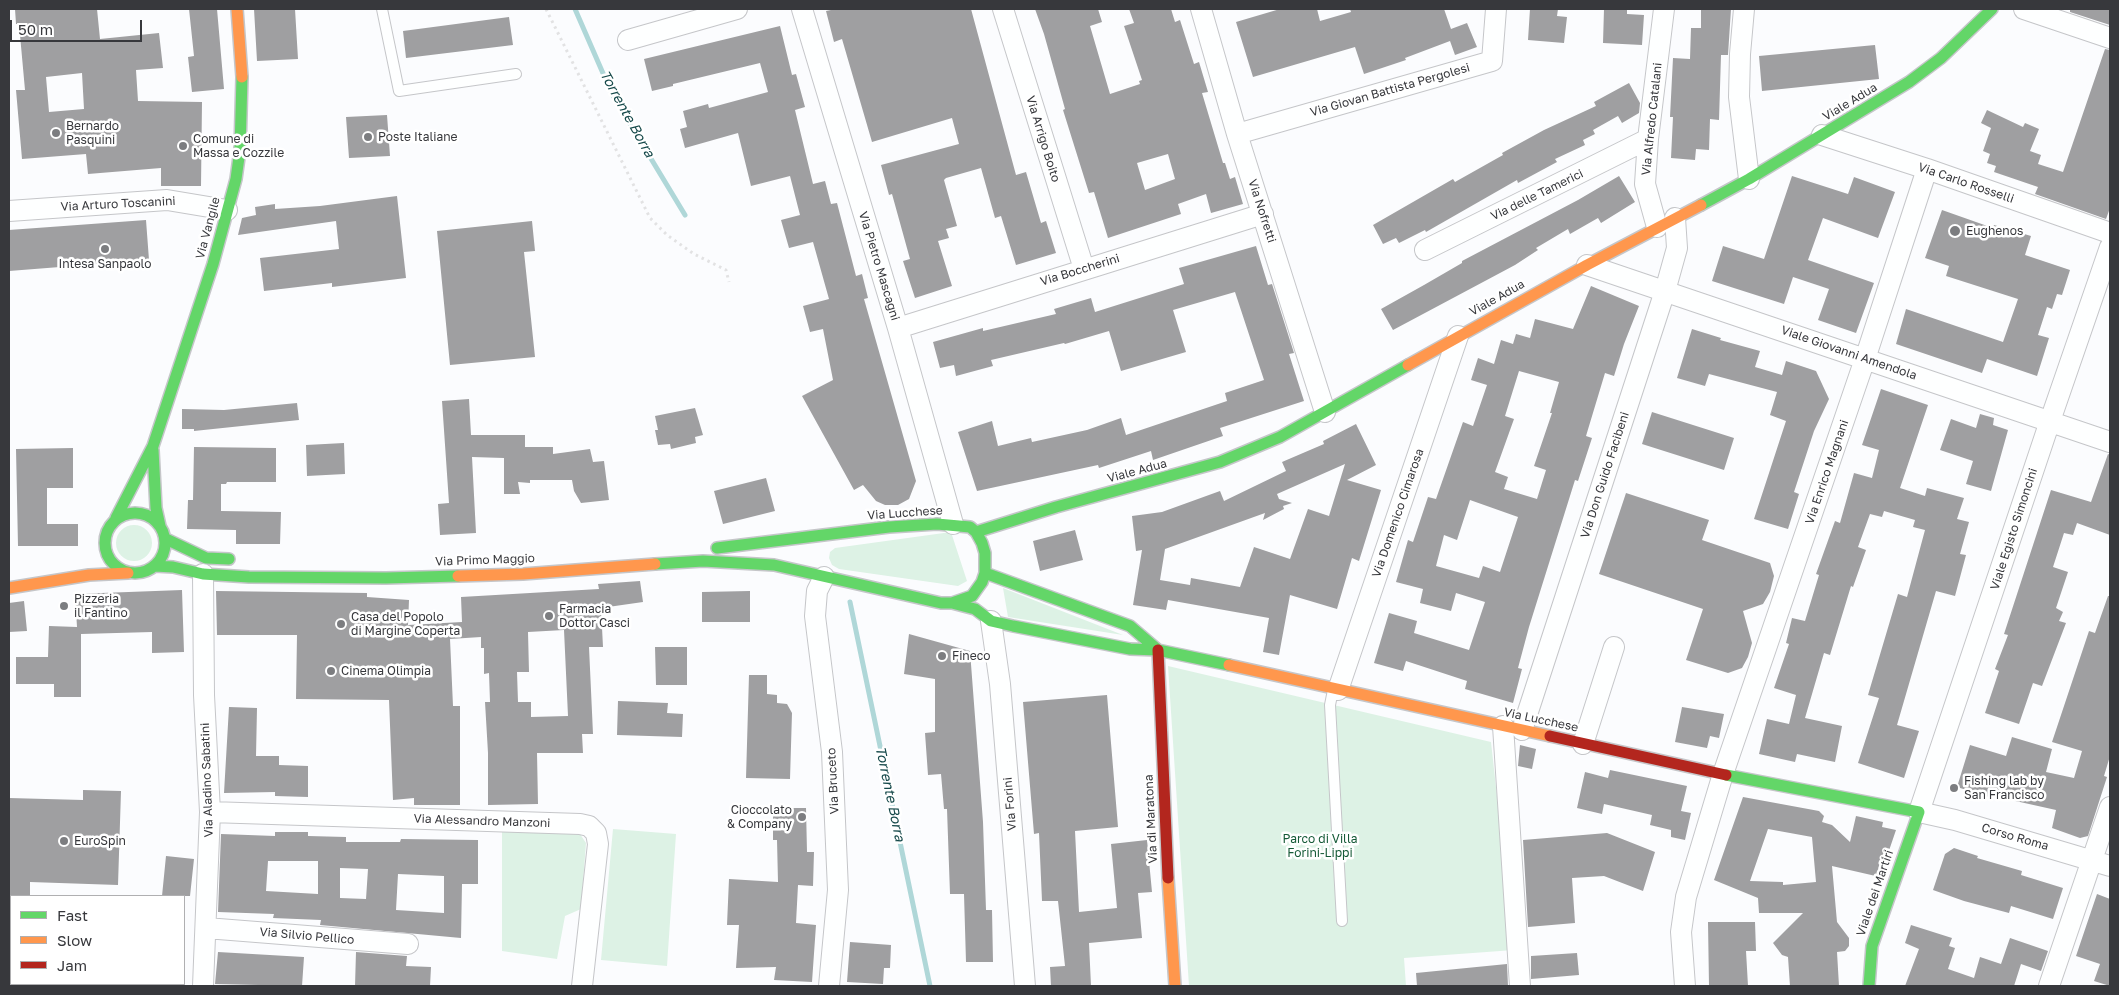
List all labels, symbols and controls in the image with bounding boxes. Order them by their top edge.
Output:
scale bar [12,10,145,42]
text: 50 m [18,20,53,38]
street label: Via Giovan Battista Pergolesi [1308,60,1472,120]
street label: Via Alfredo Catalani [1639,62,1665,176]
water label: Torrente Borra [596,68,658,160]
street label: Viale Adua [1820,80,1880,124]
street label: Via Arrigo Boito [1023,94,1063,184]
place label: Bernardo Pasquini [66,119,119,147]
marker: Bernardo Pasquini [50,127,62,139]
place label: Poste Italiane [378,130,458,144]
marker: Poste Italiane [362,131,374,143]
place label: Comune di Massa e Cozzile [193,132,284,160]
marker: Comune di Massa e Cozzile [177,140,189,152]
street label: Via Carlo Rosselli [1916,160,2016,206]
street label: Via delle Tamerici [1488,166,1586,224]
street label: Via Nofretti [1245,177,1279,245]
street label: Via Arturo Toscanini [60,194,176,214]
street label: Via Vangile [193,195,223,261]
street label: Via Pietro Mascagni [856,210,902,322]
marker: Eughenos [1948,224,1962,238]
place label: Eughenos [1966,224,2023,238]
marker: Intesa Sanpaolo [99,243,111,255]
street label: Via Boccherini [1039,251,1121,289]
place label: Intesa Sanpaolo [58,257,152,271]
street label: Viale Adua [1467,277,1527,319]
street label: Viale Giovanni Amendola [1779,323,1919,383]
street label: Via Don Guido Facibeni [1578,410,1632,540]
street label: Via Enrico Magnani [1802,418,1852,526]
street label: Via Domenico Cimarosa [1369,447,1427,579]
street label: Viale Adua [1106,456,1168,486]
street label: Viale Egisto Simoncini [1987,466,2041,592]
street label: Via Lucchese [867,503,943,523]
street label: Via Primo Maggio [435,551,535,569]
place label: Pizzeria il Fantino [74,592,128,620]
marker: Pizzeria il Fantino [58,600,70,612]
place label: Farmacia Dottor Casci [559,602,630,630]
place label: Casa del Popolo di Margine Coperta [351,610,460,638]
marker: Farmacia Dottor Casci [543,610,555,622]
marker: Casa del Popolo di Margine Coperta [335,618,347,630]
place label: Fineco [952,649,990,663]
marker: Fineco [936,650,948,662]
place label: Cinema Olimpia [341,664,431,678]
marker: Cinema Olimpia [325,665,337,677]
street label: Via Lucchese [1503,705,1579,735]
street label: Via Aladino Sabatini [198,722,216,838]
water label: Torrente Borra [872,745,908,843]
street label: Via Bruceto [824,747,842,815]
street label: Via di Maratona [1141,774,1161,864]
place label: Fishing lab by San Francisco [1964,774,2045,802]
street label: Via Forini [1000,777,1020,831]
marker: Fishing lab by San Francisco [1948,782,1960,794]
place label: Cioccolato & Company [727,803,792,831]
street label: Via Alessandro Manzoni [413,811,551,831]
marker: Cioccolato & Company [796,811,808,823]
street label: Corso Roma [1980,821,2050,853]
park label: Parco di Villa Forini-Lippi [1282,832,1358,860]
place label: EuroSpin [74,834,126,848]
marker: EuroSpin [58,835,70,847]
street label: Viale dei Martiri [1854,848,1896,938]
legend [10,895,185,985]
text: Fast [57,906,88,924]
street label: Via Silvio Pellico [259,925,355,947]
text: Slow [57,931,92,949]
text: Jam [57,956,87,974]

